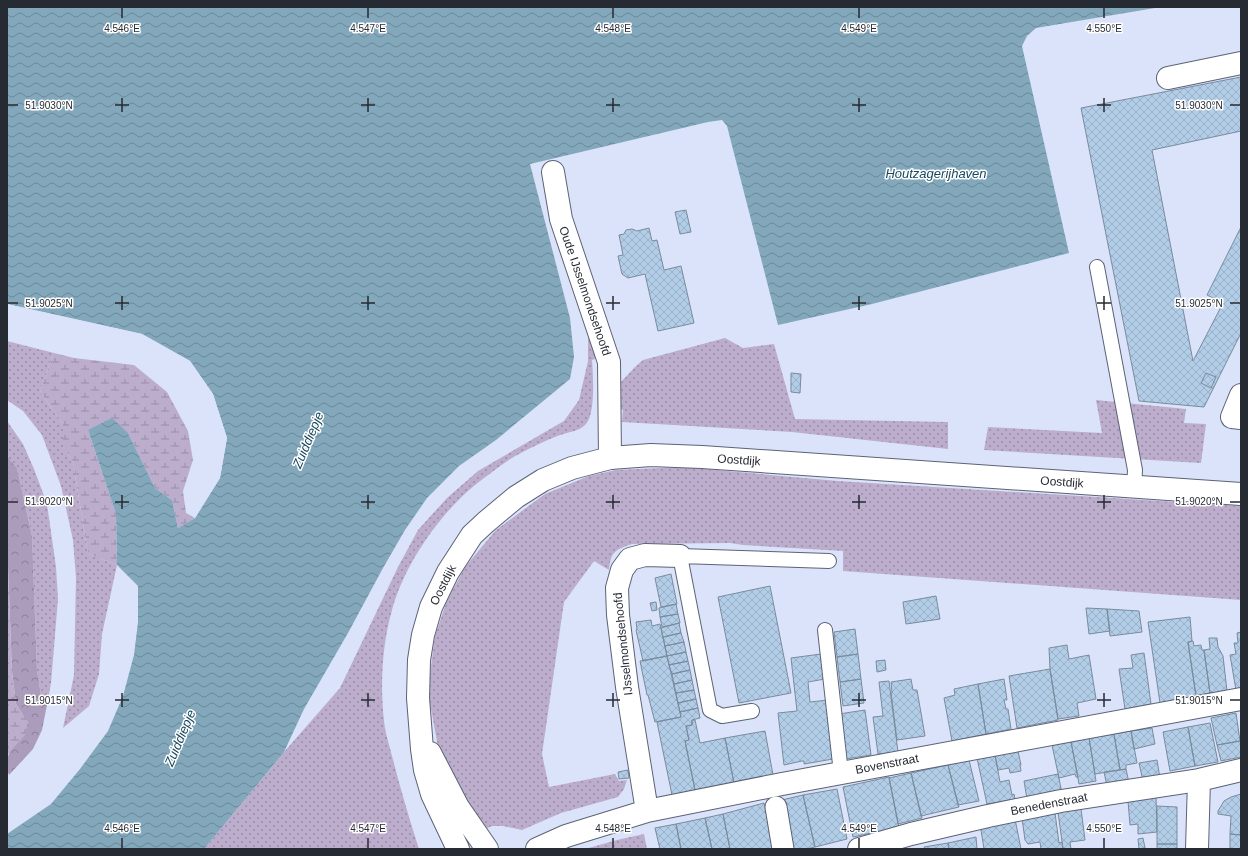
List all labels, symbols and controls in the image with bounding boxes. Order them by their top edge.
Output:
text: 4.546°E [104,23,140,34]
text: 4.547°E [350,23,386,34]
text: 4.548°E [595,23,631,34]
text: 4.549°E [841,23,877,34]
text: 4.550°E [1086,23,1122,34]
text: 51.9030°N [25,100,73,111]
text: 51.9030°N [1175,100,1223,111]
water label: Houtzagerijhaven [885,166,987,181]
street label: Oude IJsselmondsehoofd [556,224,614,358]
text: 51.9025°N [25,298,73,309]
text: 51.9025°N [1175,298,1223,309]
water label: Zuiddiepje [289,409,327,471]
street label: Oostdijk [717,452,762,469]
street label: Oostdijk [1040,474,1085,491]
text: 51.9020°N [25,496,73,507]
text: 51.9020°N [1175,496,1223,507]
street label: Oostdijk [427,562,460,607]
street label: IJsselmondsehoofd [611,592,635,696]
text: 51.9015°N [25,695,73,706]
text: 51.9015°N [1175,695,1223,706]
water label: Zuiddiepje [161,707,199,769]
street label: Bovenstraat [854,751,920,777]
street label: Benedenstraat [1009,790,1089,818]
text: 4.546°E [104,823,140,834]
text: 4.547°E [350,823,386,834]
text: 4.548°E [595,823,631,834]
text: 4.549°E [841,823,877,834]
text: 4.550°E [1086,823,1122,834]

